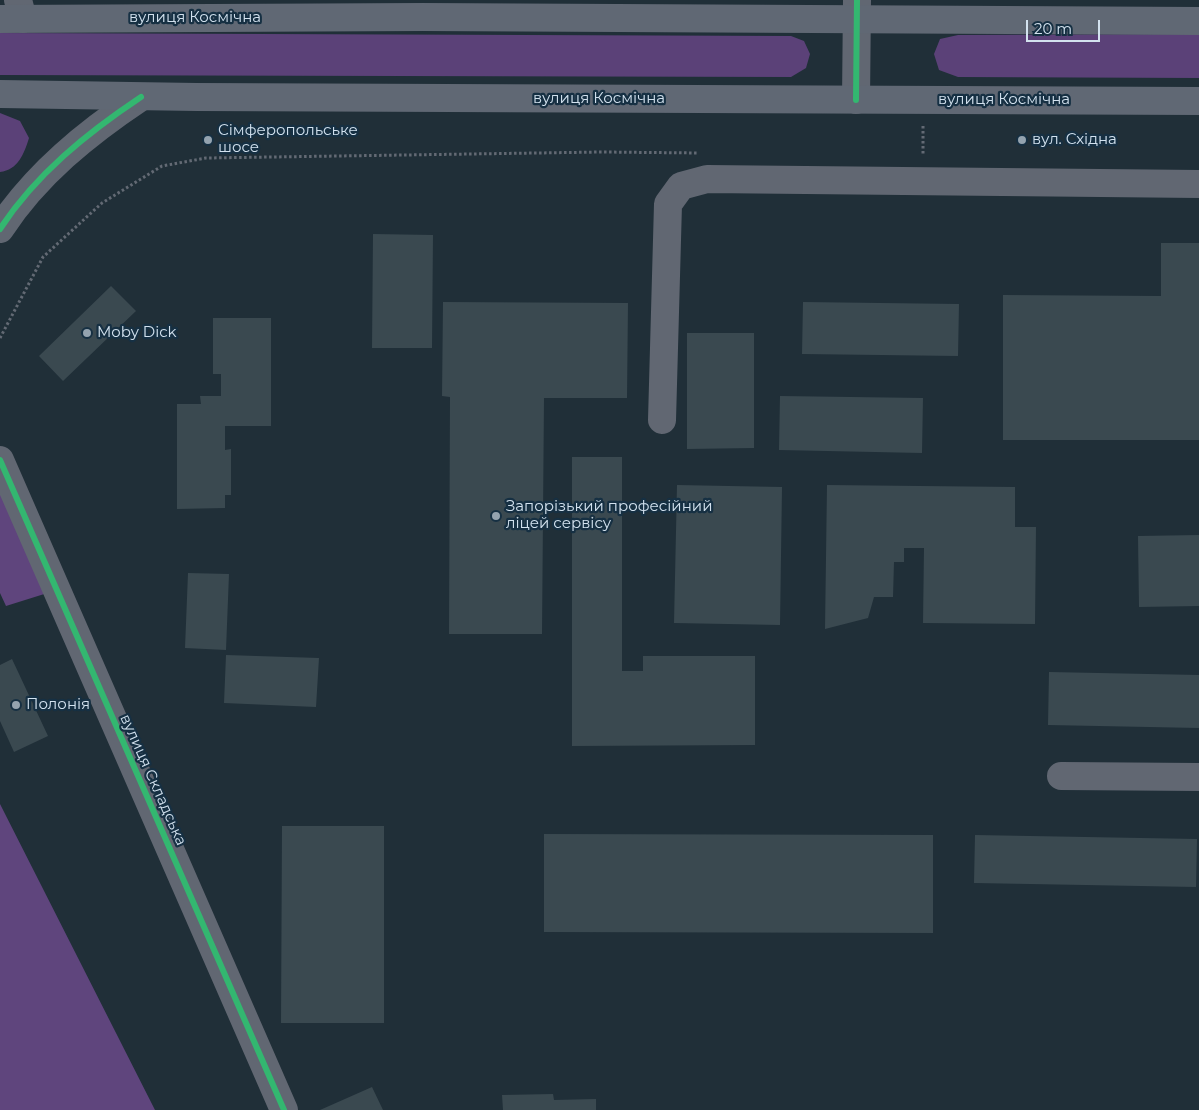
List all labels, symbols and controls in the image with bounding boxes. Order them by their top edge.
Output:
street label: вулиця Космічна [129,9,261,27]
scale bar [1029,10,1103,42]
text: 20 m [1034,19,1072,38]
street label: вулиця Космічна [533,90,665,108]
street label: вулиця Космічна [938,91,1070,109]
place label: Сімферопольське шосе [218,122,358,157]
place label: вул. Східна [1032,131,1117,149]
marker: Сімферопольське шосе [202,134,214,146]
marker: вул. Східна [1016,134,1028,146]
place label: Moby Dick [97,324,176,342]
marker: Moby Dick [81,327,93,339]
place label: Запорізький професійний ліцей сервісу [506,498,712,533]
marker: Запорізький професійний ліцей сервісу [490,510,502,522]
place label: Полонія [26,696,90,714]
marker: Полонія [10,699,22,711]
street label: вулиця Складська [116,712,190,848]

